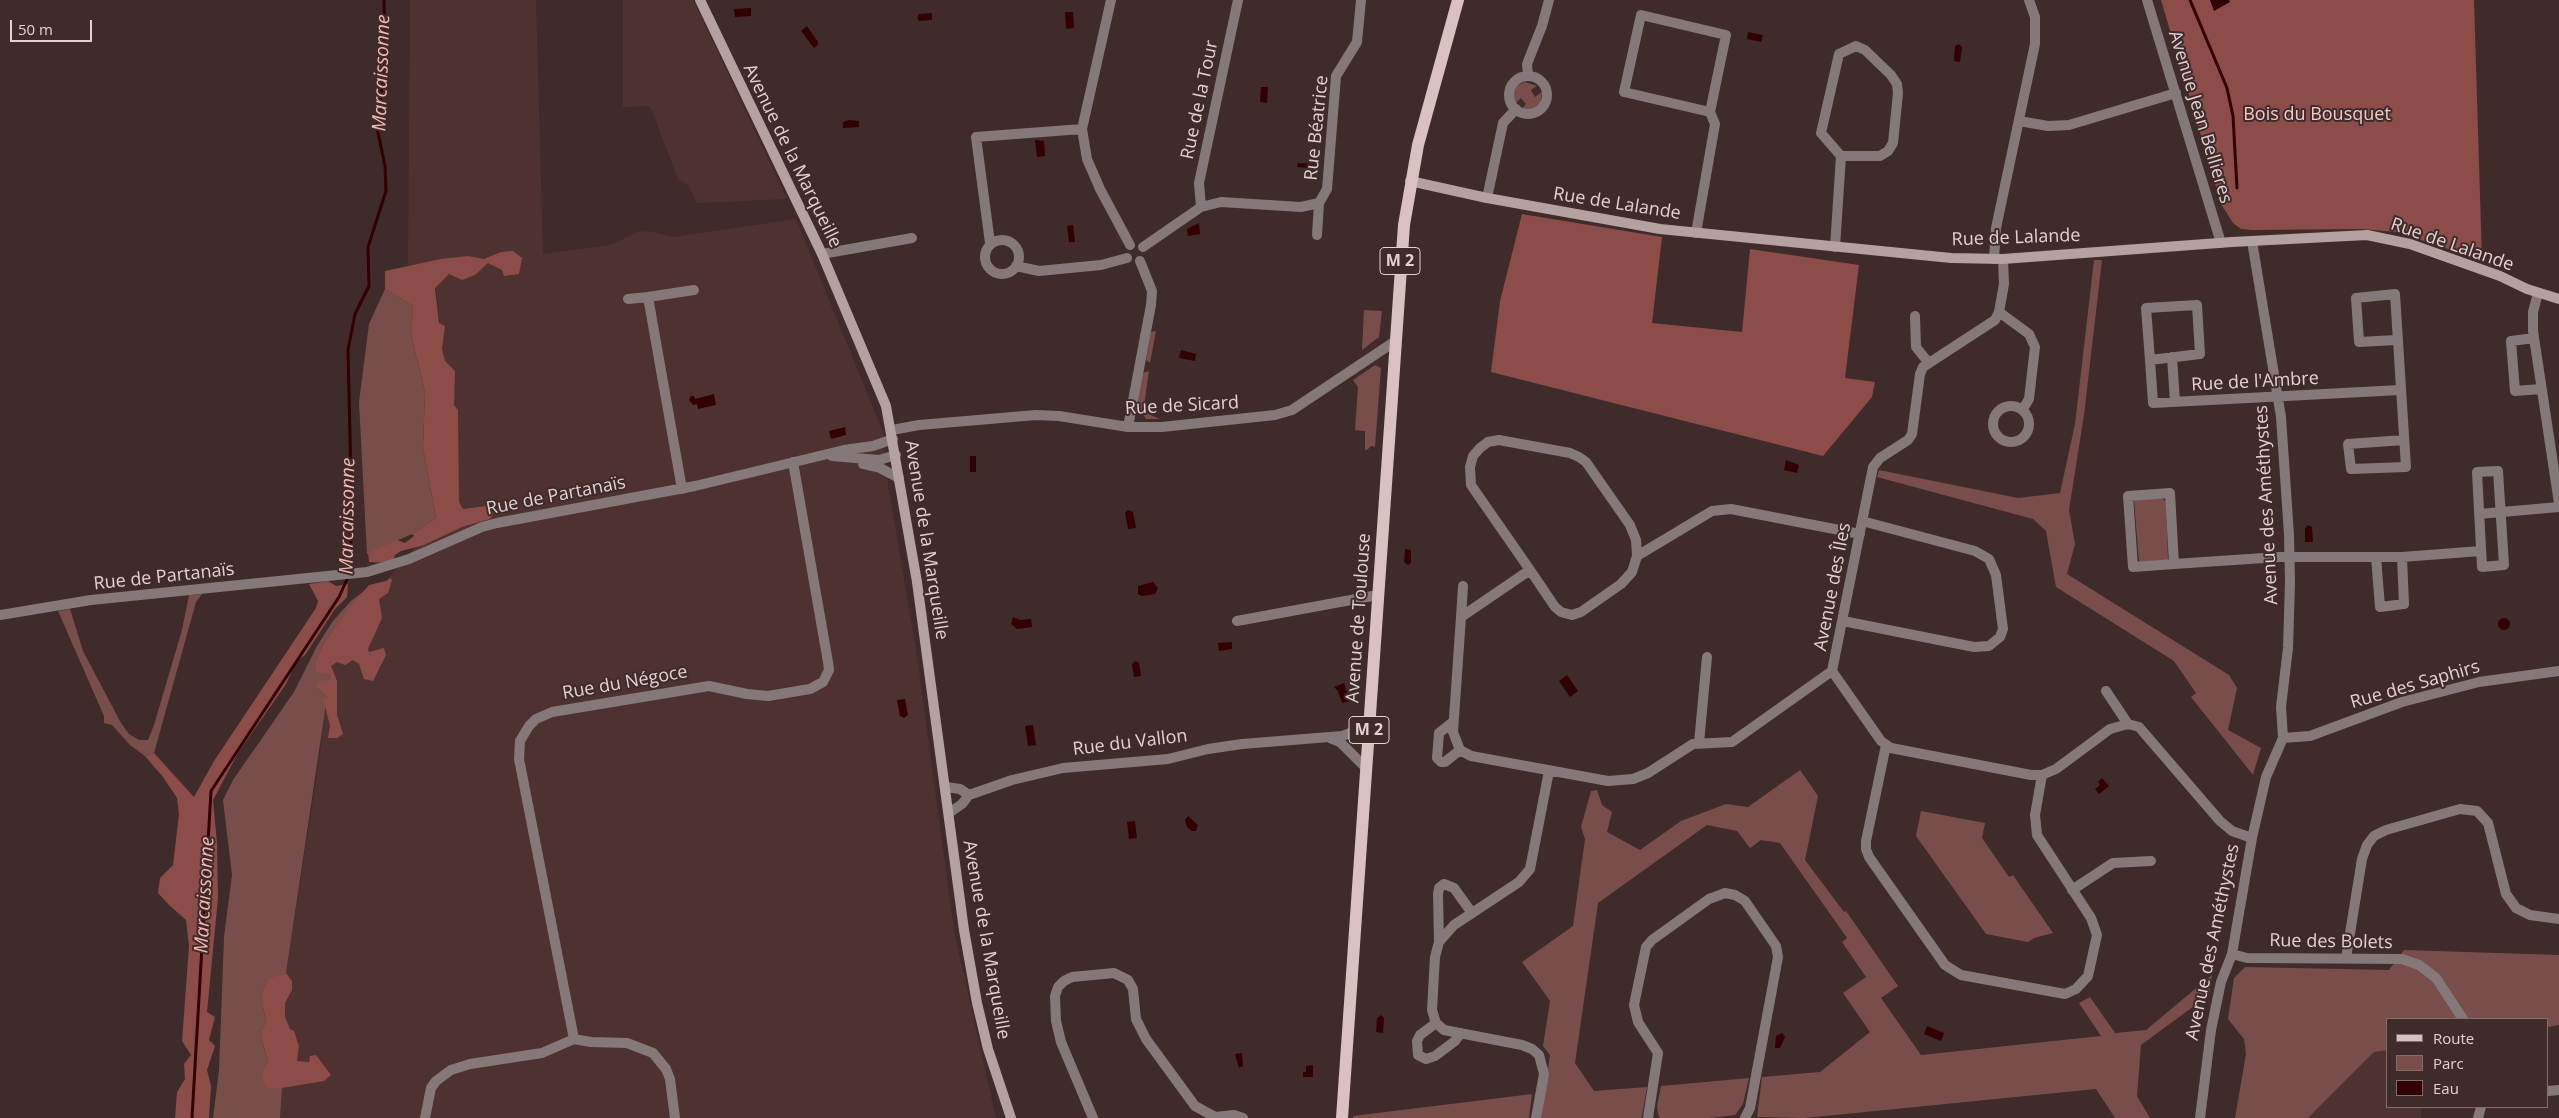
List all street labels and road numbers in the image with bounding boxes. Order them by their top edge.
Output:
street label: Avenue Jean Bellieres [2163,28,2237,206]
street label: Rue de la Tour [1177,39,1223,161]
street label: Avenue de la Marqueille [738,61,846,251]
street label: Rue Béatrice [1301,74,1333,182]
street label: Rue de Lalande [1552,183,1682,225]
street label: Rue de Lalande [2388,214,2516,276]
street label: Rue de Lalande [1951,225,2081,251]
road number: M 2 [1380,248,1420,274]
street label: Rue de l'Ambre [2191,368,2319,396]
street label: Rue de Sicard [1124,392,1240,420]
street label: Avenue des Améthystes [2251,405,2283,605]
street label: Avenue de la Marqueille [900,439,952,641]
street label: Rue de Partanaïs [484,472,628,520]
street label: Avenue des Îles [1810,521,1856,653]
street label: Avenue de Toulouse [1342,532,1376,704]
street label: Rue de Partanaïs [93,559,235,595]
street label: Rue des Saphirs [2348,656,2482,714]
street label: Rue du Négoce [561,661,689,705]
road number: M 2 [1349,716,1389,744]
street label: Rue du Vallon [1071,725,1189,761]
street label: Avenue de la Marqueille [958,839,1014,1041]
street label: Avenue des Améthystes [2182,842,2244,1042]
street label: Rue des Bolets [2269,930,2393,954]

